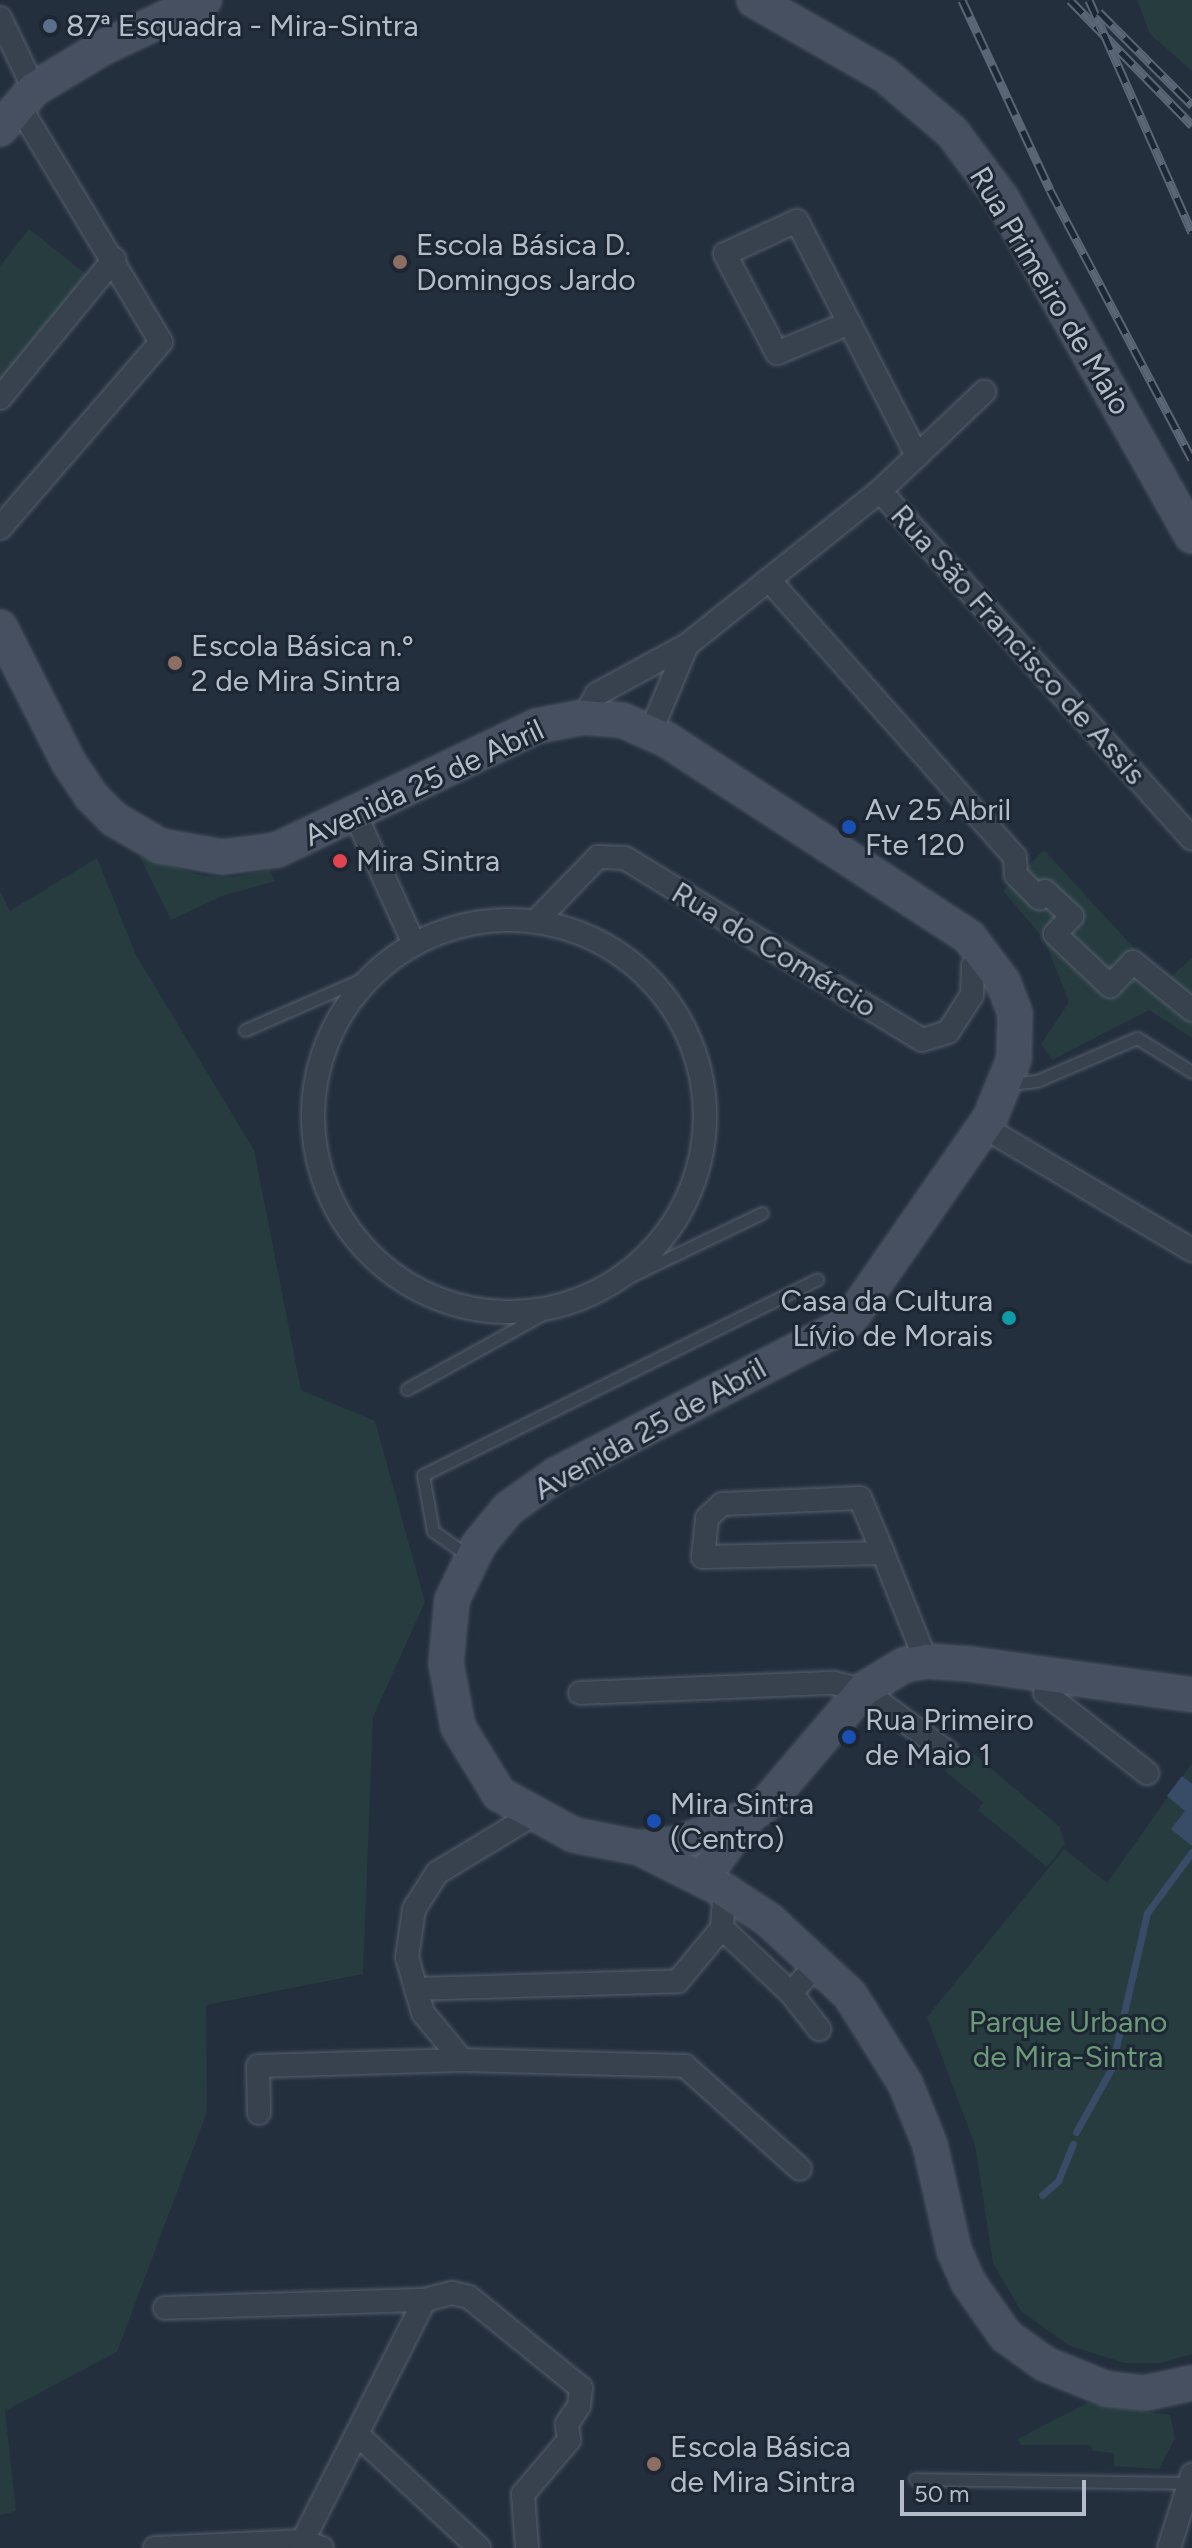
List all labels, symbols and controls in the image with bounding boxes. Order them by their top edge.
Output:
place label: 87ª Esquadra - Mira-Sintra [66,8,419,44]
marker: 87ª Esquadra - Mira-Sintra [41,17,59,35]
street label: Rua Primeiro de Maio [962,161,1138,421]
place label: Escola Básica D. Domingos Jardo [416,227,636,298]
marker: Escola Básica D. Domingos Jardo [391,253,409,271]
street label: Rua São Francisco de Assis [883,498,1153,792]
place label: Escola Básica n.º 2 de Mira Sintra [191,628,413,698]
marker: Escola Básica n.º 2 de Mira Sintra [166,654,184,672]
street label: Avenida 25 de Abril [299,712,549,854]
place label: Av 25 Abril Fte 120 [865,792,1011,862]
marker: Av 25 Abril Fte 120 [840,818,858,836]
place label: Mira Sintra [356,843,500,879]
marker: Mira Sintra [331,852,349,870]
street label: Rua do Comércio [665,875,883,1025]
place label: Casa da Cultura Lívio de Morais [781,1283,993,1354]
marker: Casa da Cultura Lívio de Morais [1000,1309,1018,1327]
street label: Avenida 25 de Abril [528,1350,772,1508]
place label: Rua Primeiro de Maio 1 [865,1702,1034,1772]
marker: Rua Primeiro de Maio 1 [840,1728,858,1746]
place label: Mira Sintra (Centro) [670,1786,814,1856]
marker: Mira Sintra (Centro) [645,1812,663,1830]
park label: Parque Urbano de Mira-Sintra [969,2004,1167,2074]
place label: Escola Básica de Mira Sintra [670,2429,855,2500]
marker: Escola Básica de Mira Sintra [645,2455,663,2473]
scale bar [904,2464,1090,2514]
text: 50 m [914,2479,970,2508]

